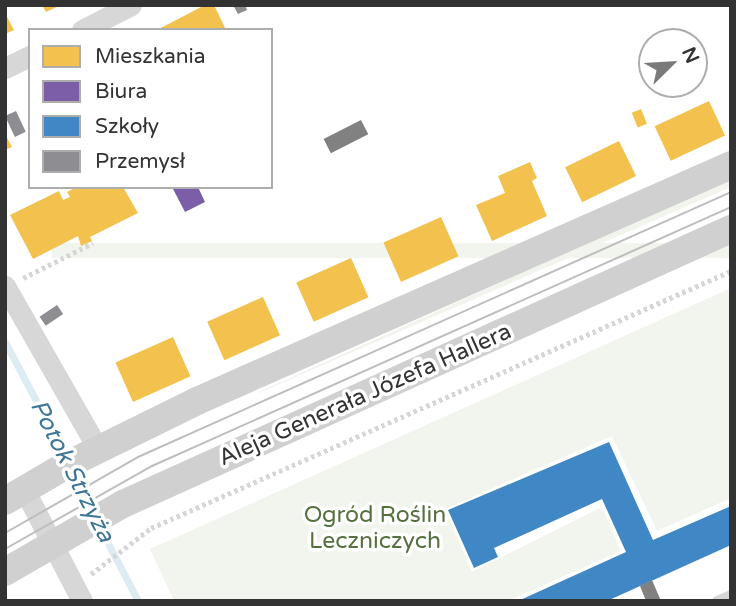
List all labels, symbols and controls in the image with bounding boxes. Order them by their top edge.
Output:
legend [28,28,273,189]
north arrow [638,28,708,98]
text: Mieszkania [95,44,206,69]
text: N [677,44,704,67]
text: Biura [95,79,147,104]
text: Szkoły [95,114,159,139]
text: Przemysł [95,149,185,174]
street label: Aleja Generała Józefa Hallera [214,318,516,472]
water label: Potok Strzyża [24,395,120,547]
park label: Ogród Roślin Leczniczych [304,501,446,555]

